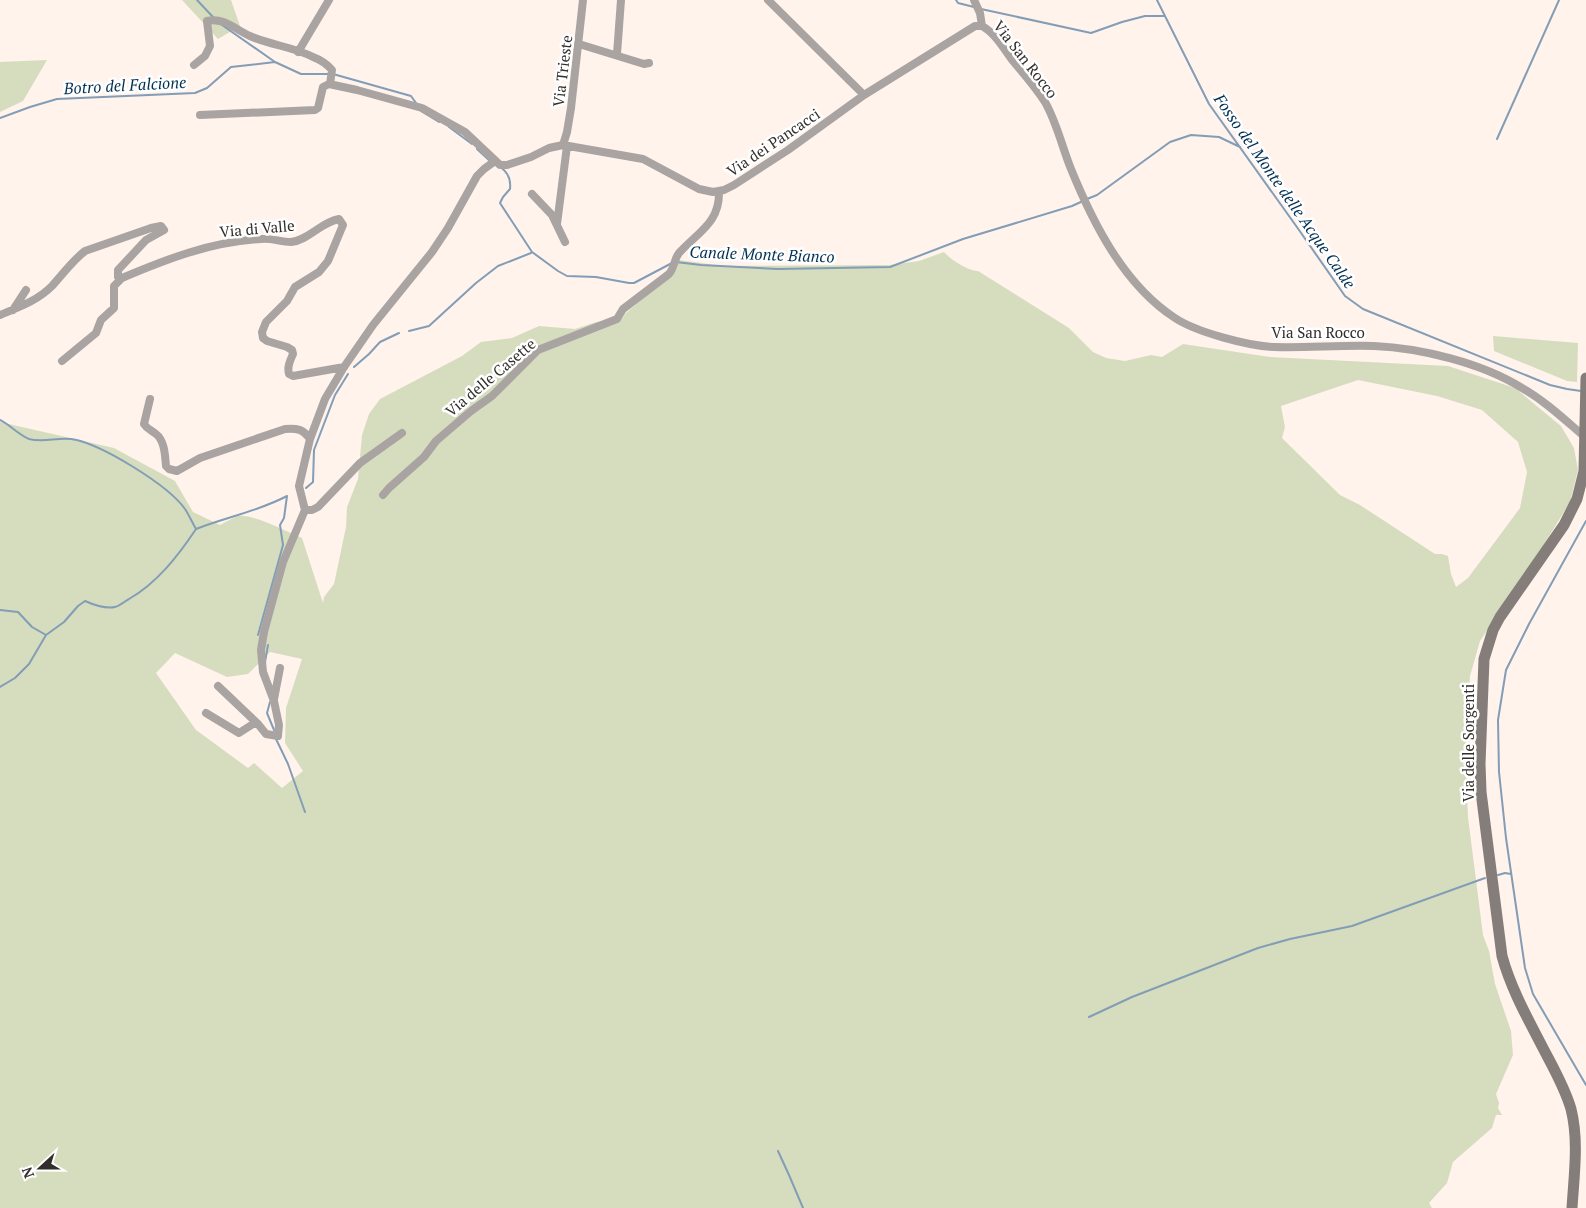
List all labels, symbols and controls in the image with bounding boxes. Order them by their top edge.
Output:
street label: Via San Rocco [989,16,1063,102]
street label: Via Trieste [548,34,576,108]
water label: Botro del Falcione [62,71,187,99]
water label: Fosso del Monte delle Acque Calde [1209,88,1361,293]
street label: Via dei Pancacci [723,103,823,181]
street label: Via di Valle [219,215,295,241]
water label: Canale Monte Bianco [689,240,835,268]
street label: Via San Rocco [1271,322,1365,342]
street label: Via delle Casette [441,333,539,421]
street label: Via delle Sorgenti [1458,684,1478,802]
north arrow [15,1143,65,1193]
text: N [16,1164,38,1181]

